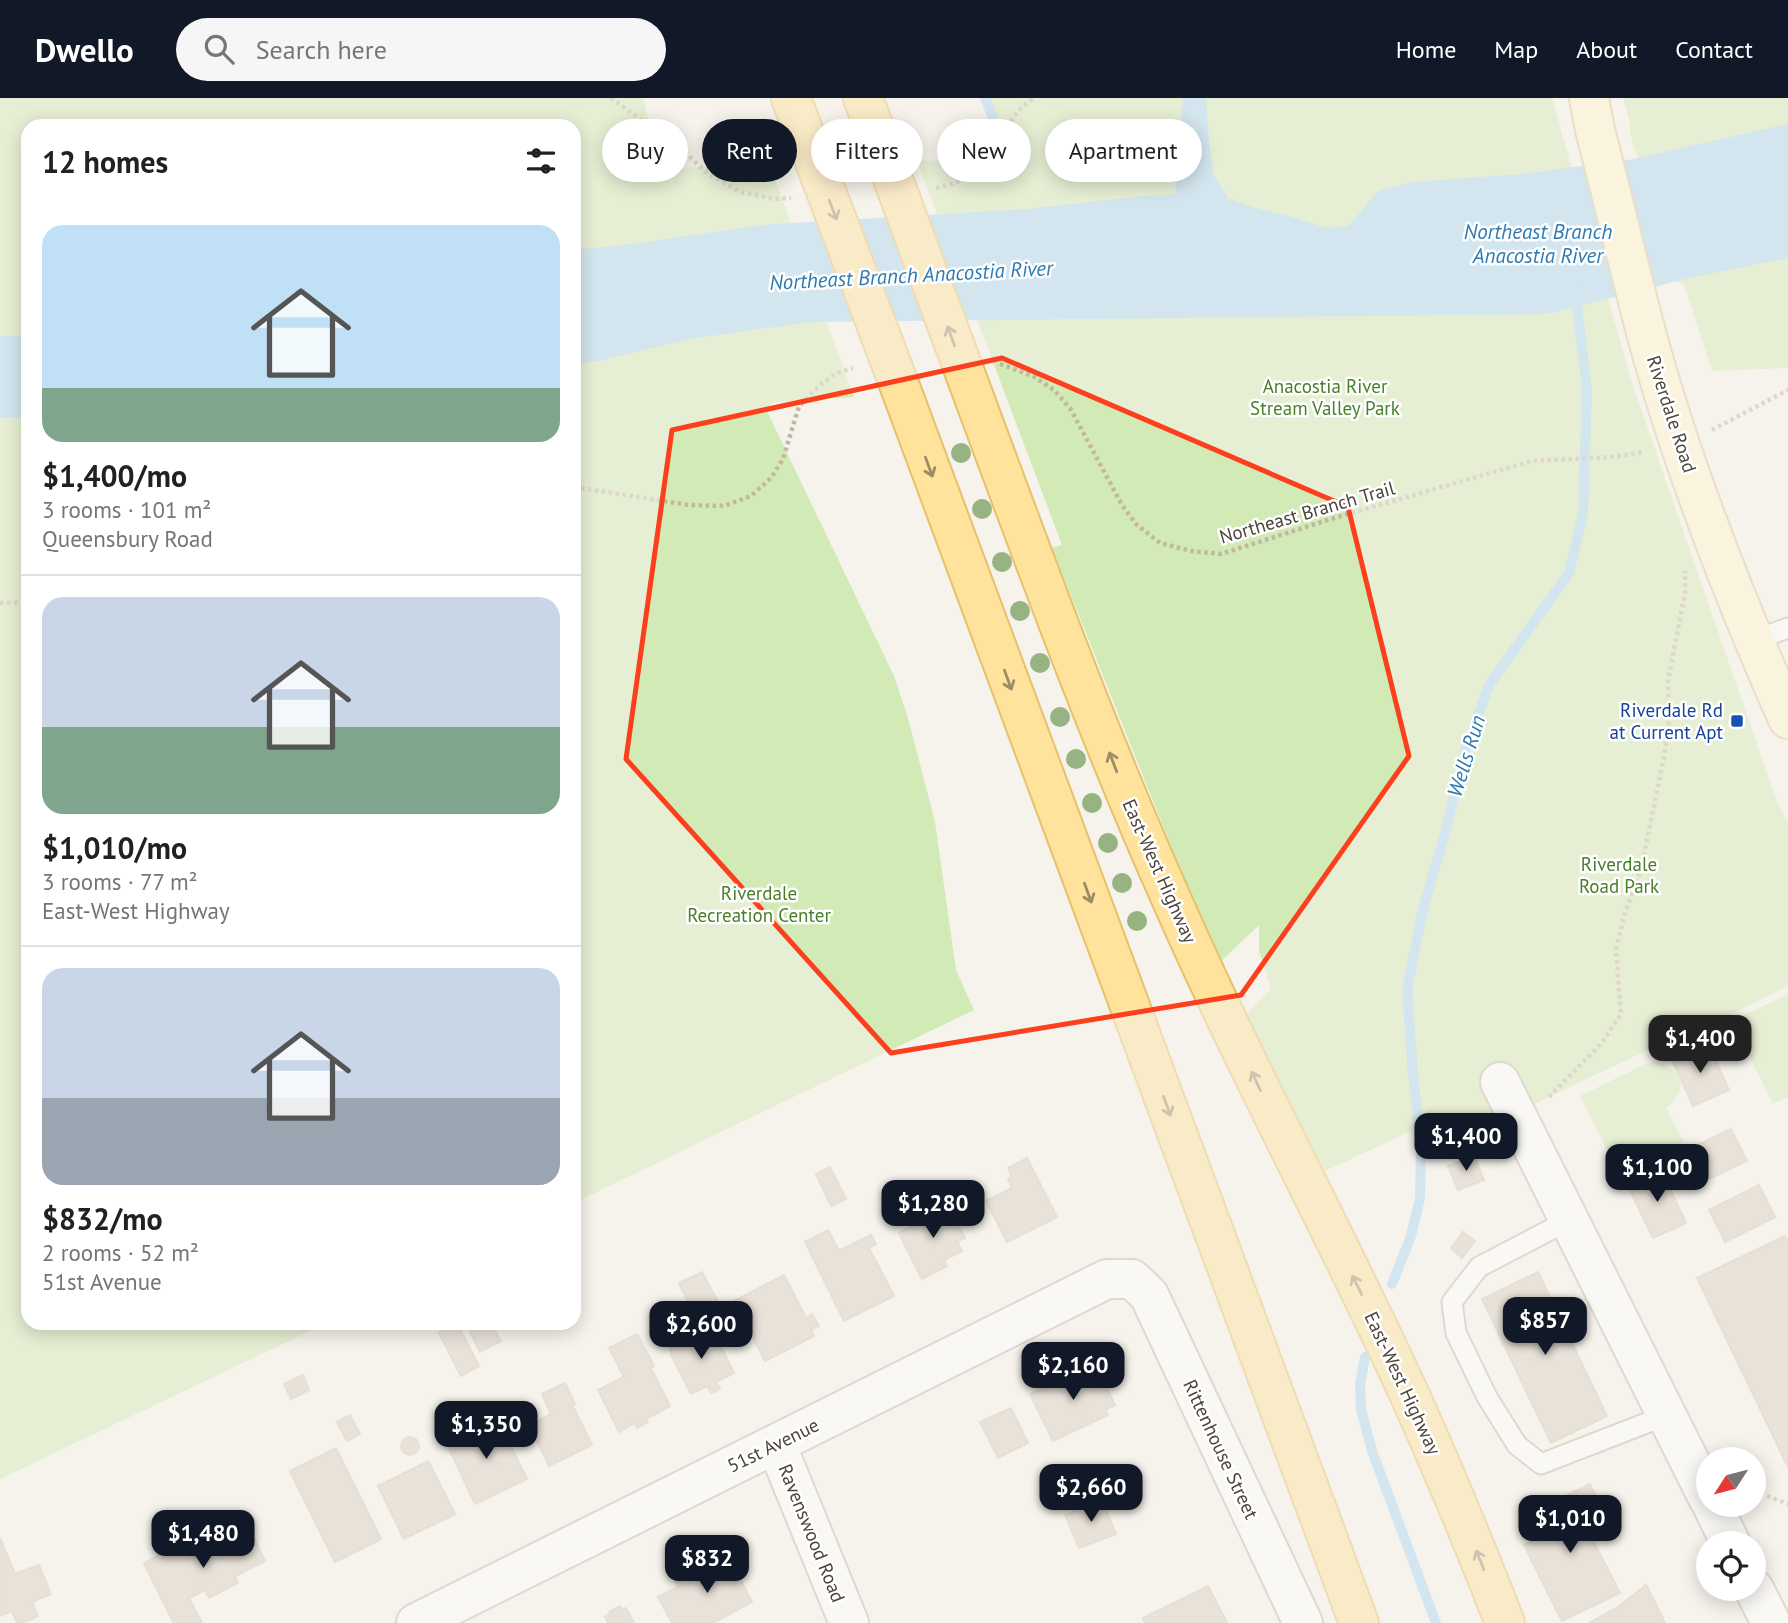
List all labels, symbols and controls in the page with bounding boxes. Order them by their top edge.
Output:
search box [176,18,666,81]
text: Dwello [35,28,134,71]
icon: search [200,30,238,68]
text: Search here [256,33,387,66]
text: Home [1396,34,1456,65]
text: Map [1494,34,1538,65]
text: About [1576,34,1637,65]
text: Contact [1675,34,1753,65]
chip: Buy [602,119,688,182]
chip: Rent [702,119,797,182]
chip: Filters [811,119,923,182]
chip: New [937,119,1031,182]
chip: Apartment [1045,119,1202,182]
text: 12 homes [42,142,168,181]
icon: filters [522,142,560,180]
one-way arrow [828,198,840,220]
water label: Northeast Branch Anacostia River [1464,218,1612,269]
water label: Northeast Branch Anacostia River [769,254,1056,296]
icon: home [238,270,364,396]
one-way arrow [944,326,956,348]
street label: Riverdale Road [1642,352,1702,476]
park label: Anacostia River Stream Valley Park [1250,374,1400,420]
one-way arrow [924,455,937,477]
text: $1,400/mo [42,456,187,495]
street label: Northeast Branch Trail [1217,475,1398,549]
text: 3 rooms · 101 m² [42,495,211,524]
text: Queensbury Road [42,524,213,553]
icon: home [238,642,364,768]
one-way arrow [1003,668,1016,690]
place label: Riverdale Rd at Current Apt [1610,698,1724,744]
water label: Wells Run [1441,712,1491,800]
marker: Riverdale Rd at Current Apt [1729,713,1745,729]
one-way arrow [1105,751,1118,773]
street label: East-West Highway [1117,795,1203,947]
text: $1,010/mo [42,828,187,867]
park label: Riverdale Road Park [1579,852,1659,898]
text: 3 rooms · 77 m² [42,867,198,896]
park label: Riverdale Recreation Center [687,881,831,927]
one-way arrow [1082,882,1095,904]
text: East-West Highway [42,896,230,925]
icon: home [238,1013,364,1139]
pin: $1,400 [1643,1016,1757,1075]
text: $1,400 [1664,1023,1736,1052]
one-way arrow [1249,1071,1262,1092]
one-way arrow [1161,1095,1174,1117]
pin: $1,400 [1409,1114,1523,1173]
text: $1,400 [1430,1121,1502,1150]
pin: $1,100 [1600,1144,1714,1204]
text: $1,100 [1621,1152,1693,1181]
pin: $1,280 [876,1180,990,1240]
text: $1,280 [897,1188,969,1217]
text: $832/mo [42,1199,163,1238]
text: 2 rooms · 52 m² [42,1238,199,1267]
text: 51st Avenue [42,1267,162,1296]
one-way arrow [1349,1275,1363,1296]
pin: $857 [1504,1298,1586,1357]
pin: $2,600 [644,1302,758,1361]
text: $857 [1519,1305,1571,1334]
street label: East-West Highway [1359,1308,1447,1458]
text: $2,600 [665,1309,737,1338]
pin: $2,160 [1016,1342,1130,1402]
text: $2,160 [1037,1350,1109,1379]
street label: Rittenhouse Street [1178,1375,1264,1523]
pin: $1,350 [429,1402,543,1461]
text: $1,350 [450,1409,522,1438]
street label: 51st Avenue [723,1413,823,1477]
north arrow [1696,1447,1766,1517]
map controls [1696,1447,1766,1601]
street label: Ravenswood Road [773,1460,851,1606]
pin: $2,660 [1034,1464,1148,1524]
text: $2,660 [1055,1472,1127,1501]
pin: $1,010 [1513,1496,1627,1555]
text: $1,010 [1534,1503,1606,1532]
pin: $1,480 [146,1510,260,1570]
text: $1,480 [167,1518,239,1547]
button: locate [1696,1531,1766,1601]
pin: $832 [666,1536,748,1595]
text: $832 [681,1543,733,1572]
one-way arrow [1472,1549,1485,1571]

